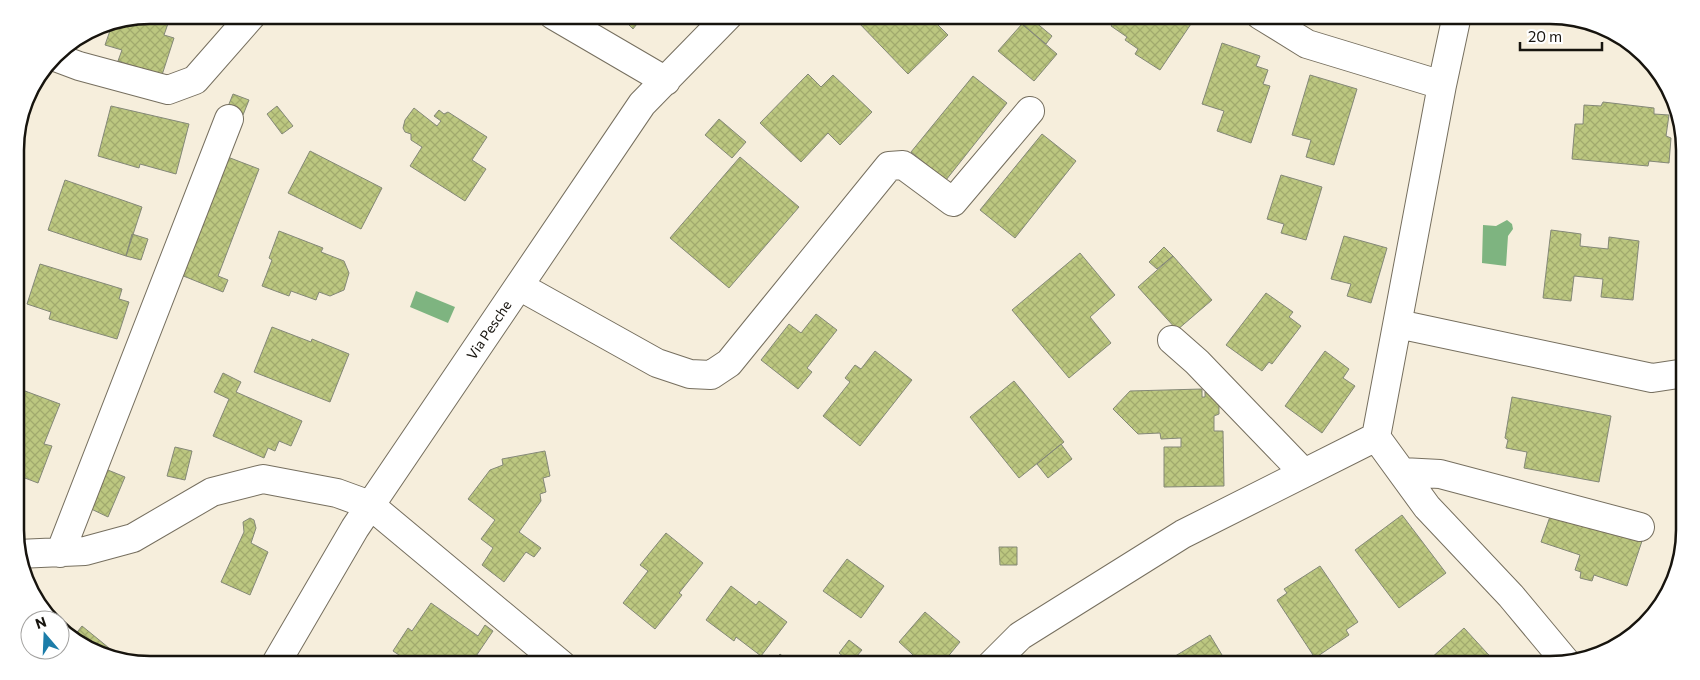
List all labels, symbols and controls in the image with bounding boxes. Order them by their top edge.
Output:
scale bar [1520,20,1602,52]
text: 20 m [1528,27,1562,45]
street label: Via Pesche [463,297,515,363]
north arrow [20,610,70,660]
text: N [33,612,48,632]

